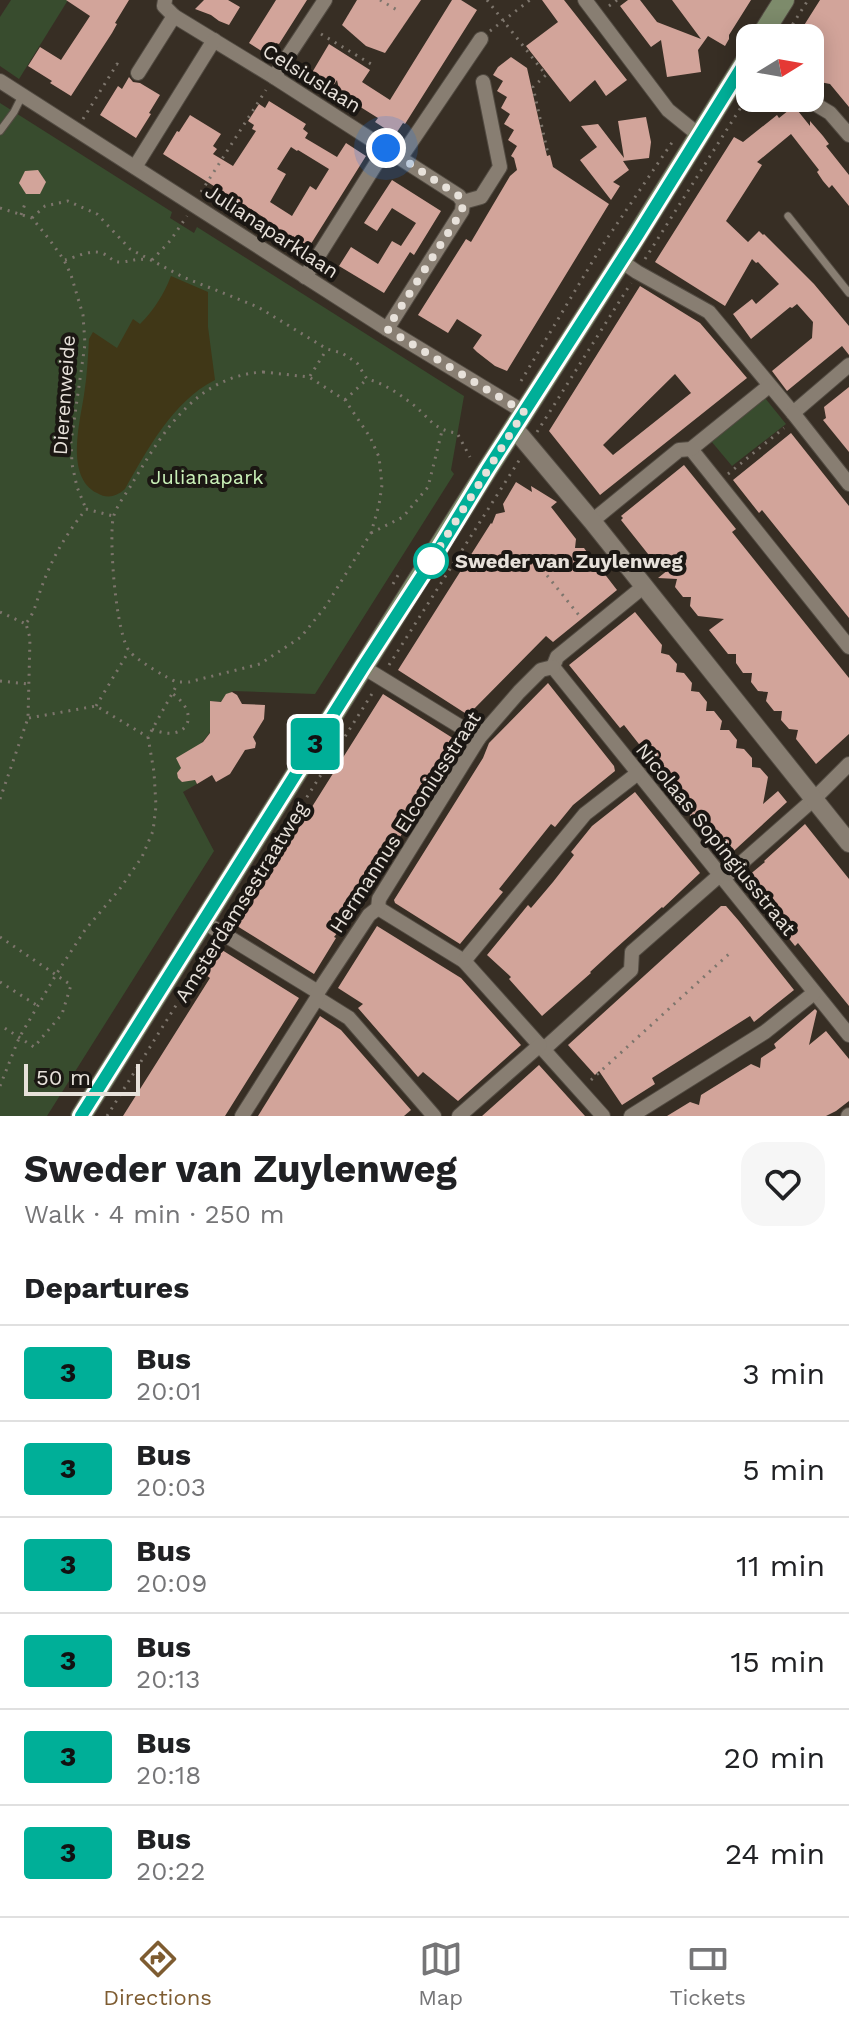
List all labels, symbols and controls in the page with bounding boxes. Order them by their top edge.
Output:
north arrow [736,24,824,112]
map controls [736,24,824,112]
street label: Celsiuslaan [258,38,366,118]
your location [366,128,406,168]
street label: Julianaparklaan [201,179,343,283]
street label: Dierenweide [48,334,80,456]
park label: Julianapark [150,465,264,489]
marker: Sweder van Zuylenweg [414,544,448,578]
place label: Sweder van Zuylenweg [455,549,684,573]
street label: Hermannus Elconiusstraat [324,706,486,937]
line badge: 3 [289,718,341,770]
text: 3 [307,727,323,760]
street label: Nicolaas Sopingiusstraat [631,738,801,941]
street label: Amsterdamsestraatweg [169,797,313,1007]
scale bar [24,1060,140,1096]
text: 50 m [36,1065,91,1090]
button: heart [741,1142,825,1226]
text: Sweder van Zuylenweg [24,1147,457,1191]
text: Walk · 4 min · 250 m [24,1199,285,1229]
text: Departures [24,1270,189,1305]
text: Bus [136,1341,191,1376]
text: 3 [60,1356,76,1389]
text: 3 min [742,1356,825,1391]
text: 20:01 [136,1376,201,1406]
text: Bus [136,1437,191,1472]
text: 3 [60,1452,76,1485]
text: 5 min [742,1452,825,1487]
text: 20:03 [136,1472,206,1502]
text: Bus [136,1533,191,1568]
text: 3 [60,1548,76,1581]
text: 11 min [736,1548,825,1583]
text: 20:09 [136,1568,207,1598]
text: Bus [136,1629,191,1664]
text: 3 [60,1644,76,1677]
text: 15 min [730,1644,825,1679]
text: 20:13 [136,1664,200,1694]
text: Bus [136,1725,191,1760]
text: 3 [60,1740,76,1773]
text: 20 min [723,1740,825,1775]
text: 20:18 [136,1760,201,1790]
text: Bus [136,1821,191,1856]
text: 3 [60,1836,76,1869]
text: 24 min [725,1836,825,1871]
text: 20:22 [136,1856,205,1886]
tab: Directions [103,1937,212,2010]
tab: Map [418,1937,463,2010]
tab: Tickets [669,1937,746,2010]

